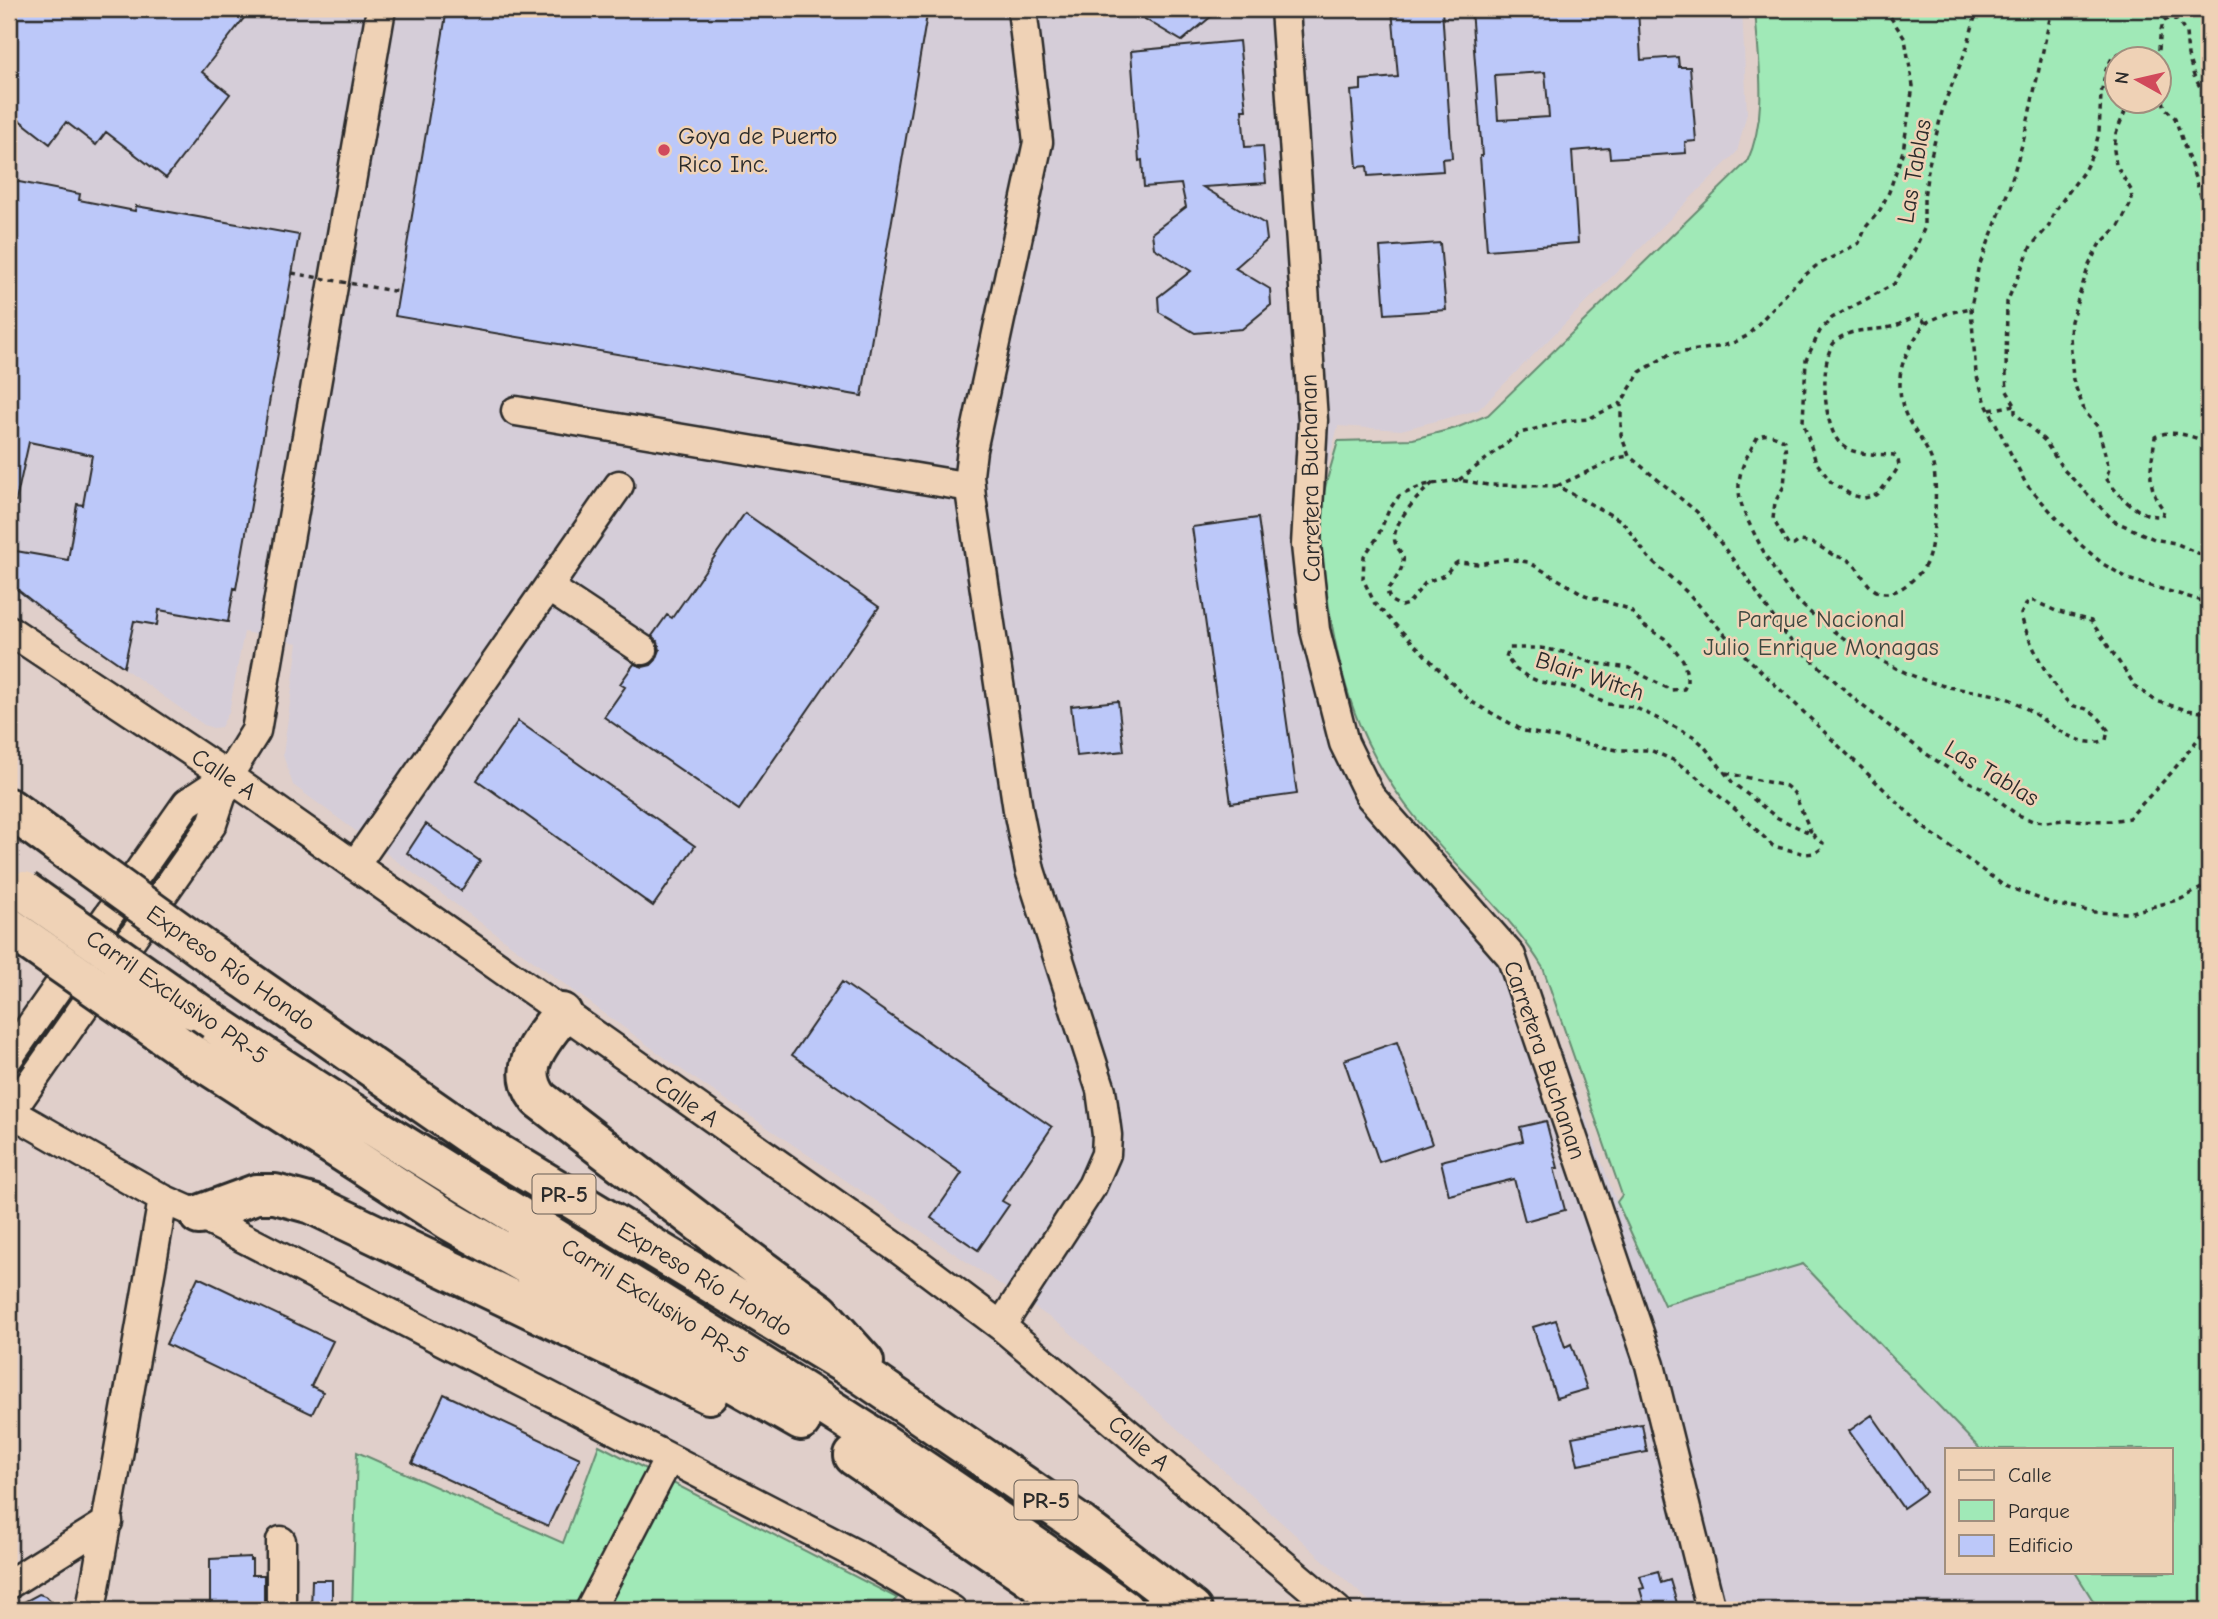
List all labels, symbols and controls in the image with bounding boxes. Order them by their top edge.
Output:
north arrow [2102,46,2172,116]
text: N [2110,70,2134,85]
street label: Las Tablas [1891,117,1937,225]
place label: Goya de Puerto Rico Inc. [678,122,837,178]
marker: Goya de Puerto Rico Inc. [656,142,672,158]
street label: Carretera Buchanan [1294,374,1326,582]
park label: Parque Nacional Julio Enrique Monagas [1703,605,1939,661]
street label: Blair Witch [1532,645,1648,707]
street label: Las Tablas [1940,734,2044,812]
street label: Calle A [186,742,262,806]
street label: Expreso Río Hondo [141,899,321,1037]
street label: Carril Exclusivo PR-5 [81,924,273,1070]
street label: Carretera Buchanan [1498,957,1592,1163]
street label: Calle A [650,1069,724,1133]
road number: PR-5 [532,1175,596,1214]
street label: Expreso Río Hondo [612,1216,798,1342]
street label: Carril Exclusivo PR-5 [556,1232,754,1370]
street label: Calle A [1103,1409,1175,1477]
legend [1945,1448,2172,1574]
text: Calle [2008,1463,2051,1487]
road number: PR-5 [1014,1480,1078,1520]
text: Parque [2008,1499,2070,1523]
text: Edificio [2008,1533,2073,1557]

